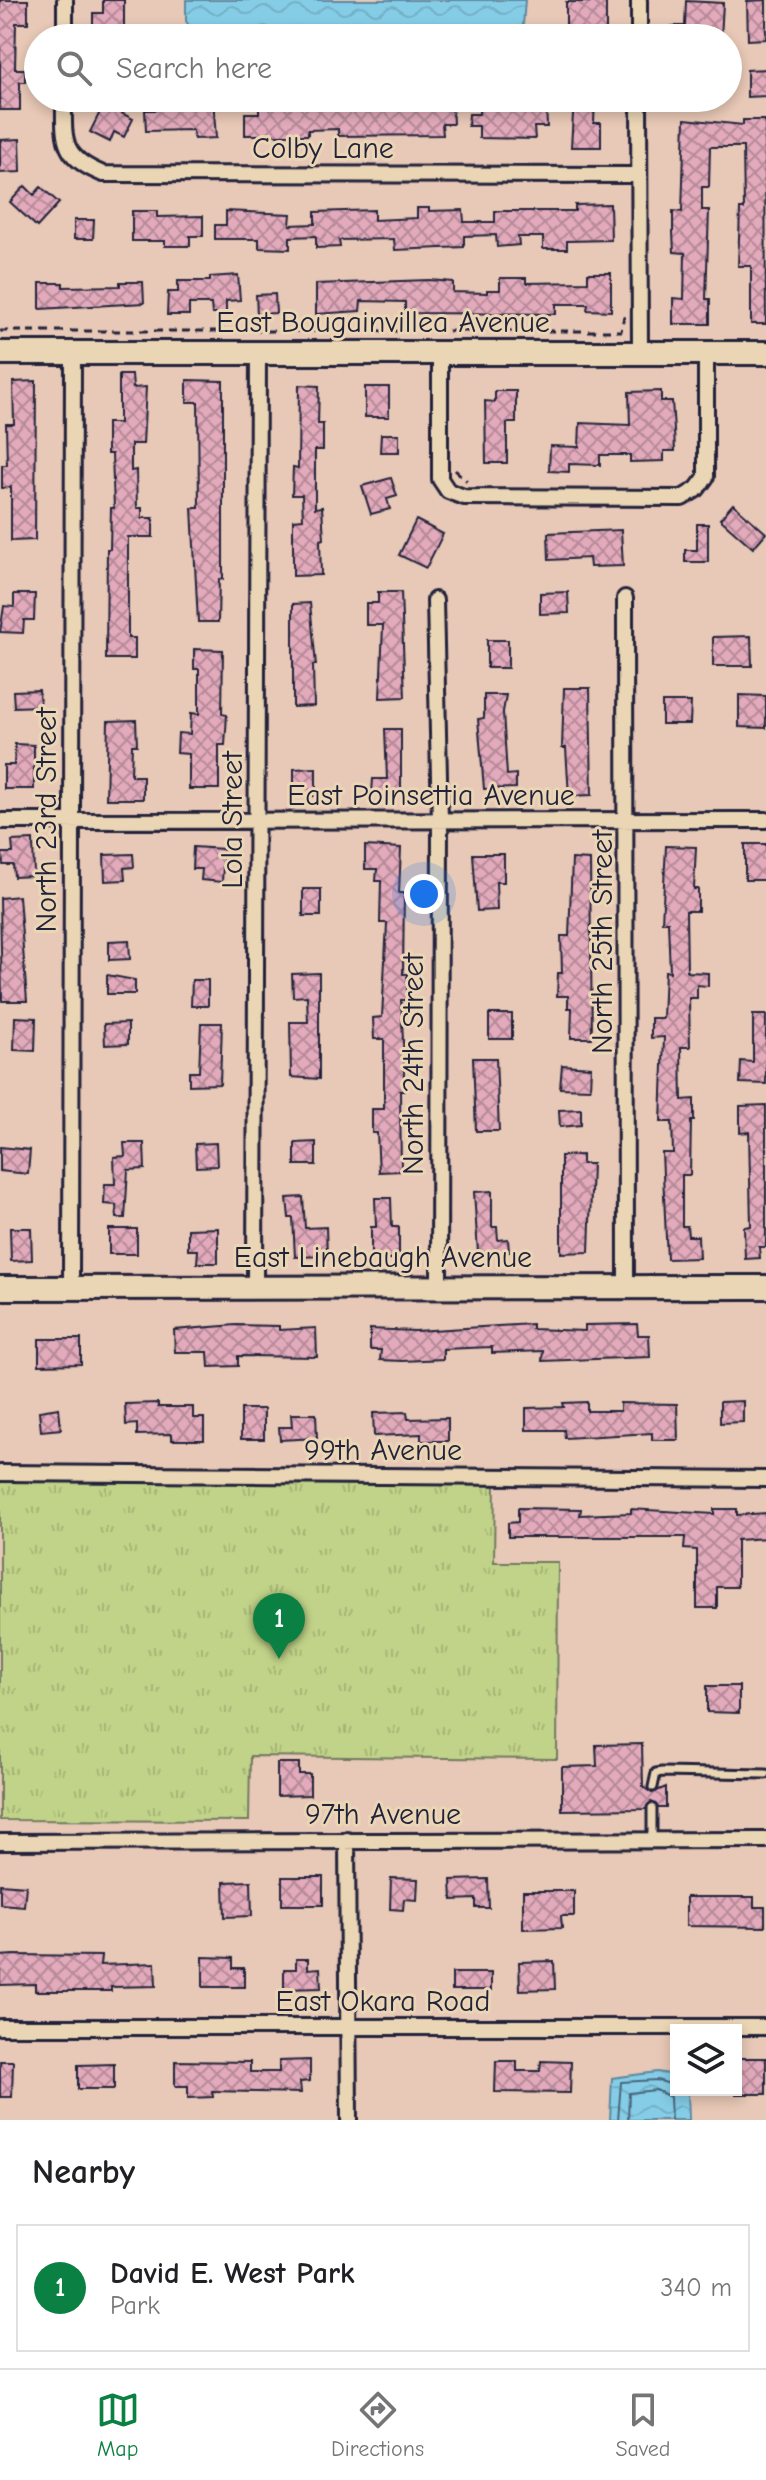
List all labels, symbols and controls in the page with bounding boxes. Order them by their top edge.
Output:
search box [24,24,742,112]
icon: search [52,46,96,90]
text: Search here [116,51,272,86]
street label: Colby Lane [252,131,394,166]
street label: East Bougainvillea Avenue [216,305,550,340]
street label: North 23rd Street [29,706,64,933]
street label: Lola Street [215,750,250,889]
street label: East Poinsettia Avenue [287,778,575,813]
street label: North 25th Street [585,829,620,1054]
your location [404,874,444,914]
street label: North 24th Street [396,952,431,1175]
street label: East Linebaugh Avenue [234,1240,532,1275]
street label: 99th Avenue [304,1433,462,1468]
pin: 1 [253,1593,305,1659]
street label: 97th Avenue [305,1797,461,1832]
street label: East Okara Road [276,1984,490,2019]
map controls [670,2024,742,2096]
button: layers [670,2024,742,2096]
text: Nearby [32,2152,135,2192]
text: David E. West Park [110,2256,355,2291]
text: 1 [55,2273,65,2303]
text: 340 m [660,2273,732,2303]
text: Park [110,2291,160,2321]
tab: Map [96,2388,140,2462]
tab: Directions [331,2388,424,2462]
tab: Saved [615,2388,670,2462]

